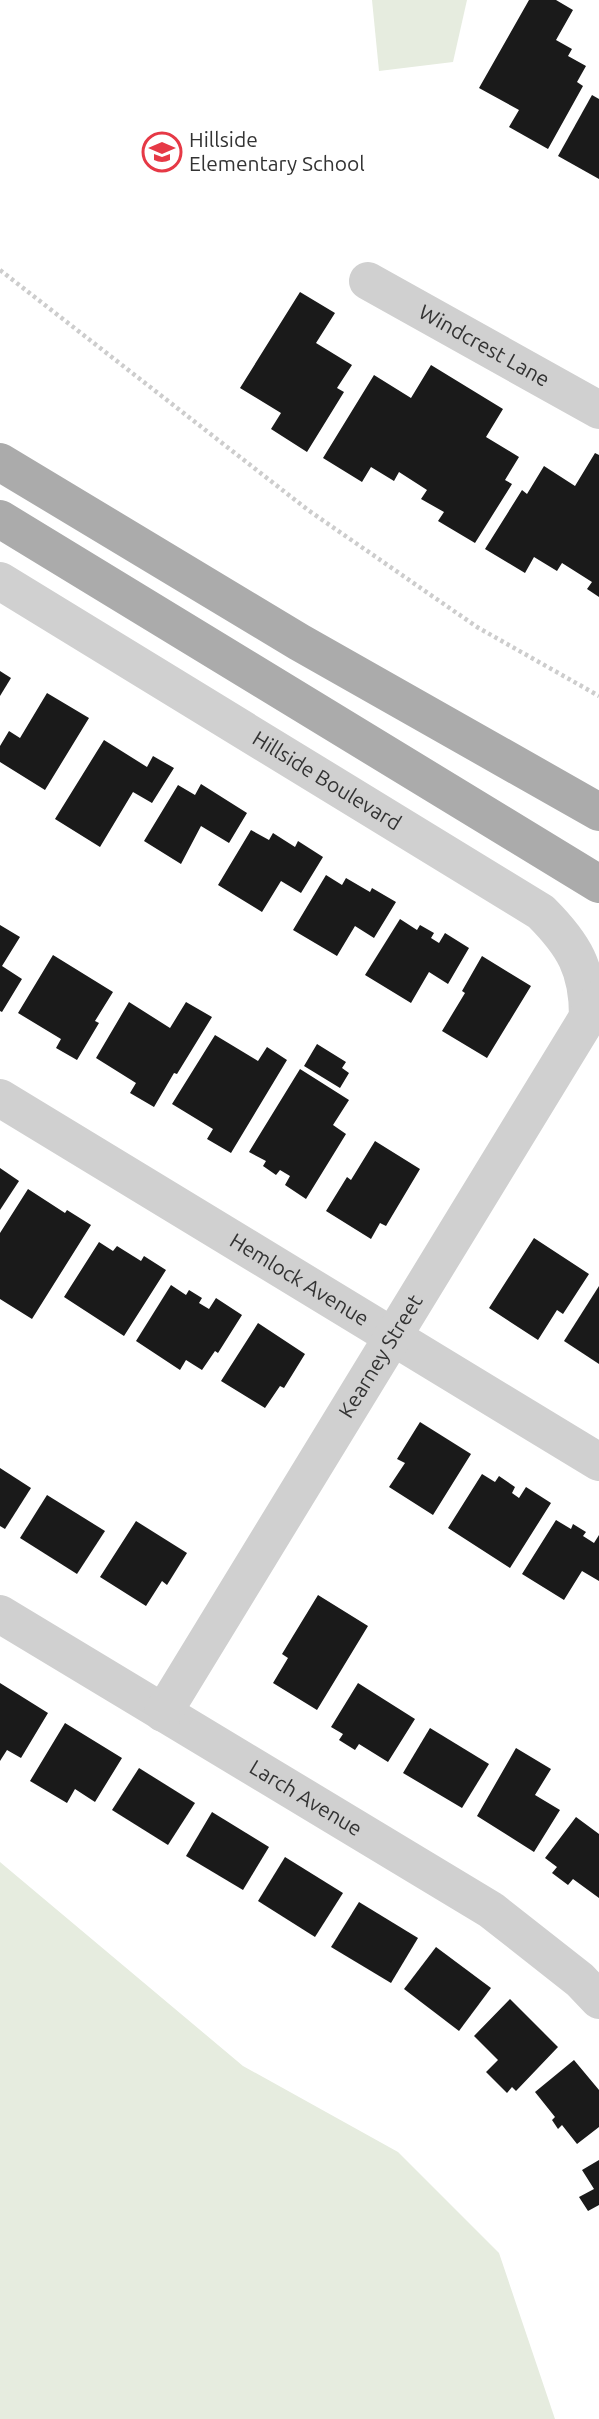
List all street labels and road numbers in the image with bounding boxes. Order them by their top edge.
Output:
street label: Windcrest Lane [415,299,554,391]
street label: Hillside Boulevard [249,726,406,835]
street label: Hemlock Avenue [226,1228,373,1330]
street label: Kearney Street [333,1290,427,1422]
street label: Larch Avenue [246,1754,367,1840]

